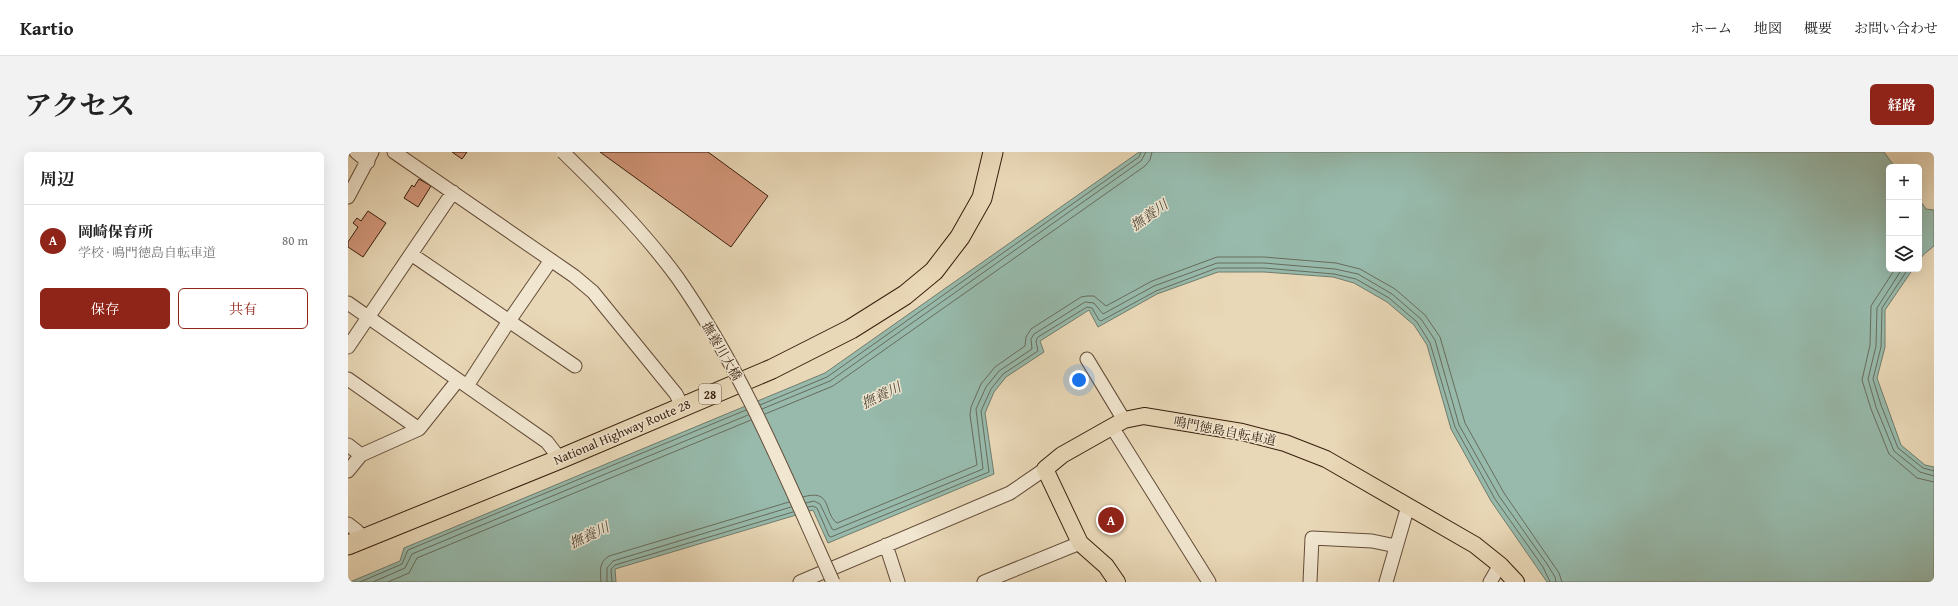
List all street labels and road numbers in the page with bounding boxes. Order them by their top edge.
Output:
street label: 撫養川大橋 [698,318,746,384]
road number: 28 [699,384,721,404]
street label: National Highway Route 28 [551,394,693,470]
street label: 鳴門徳島自転車道 [1172,412,1278,450]

